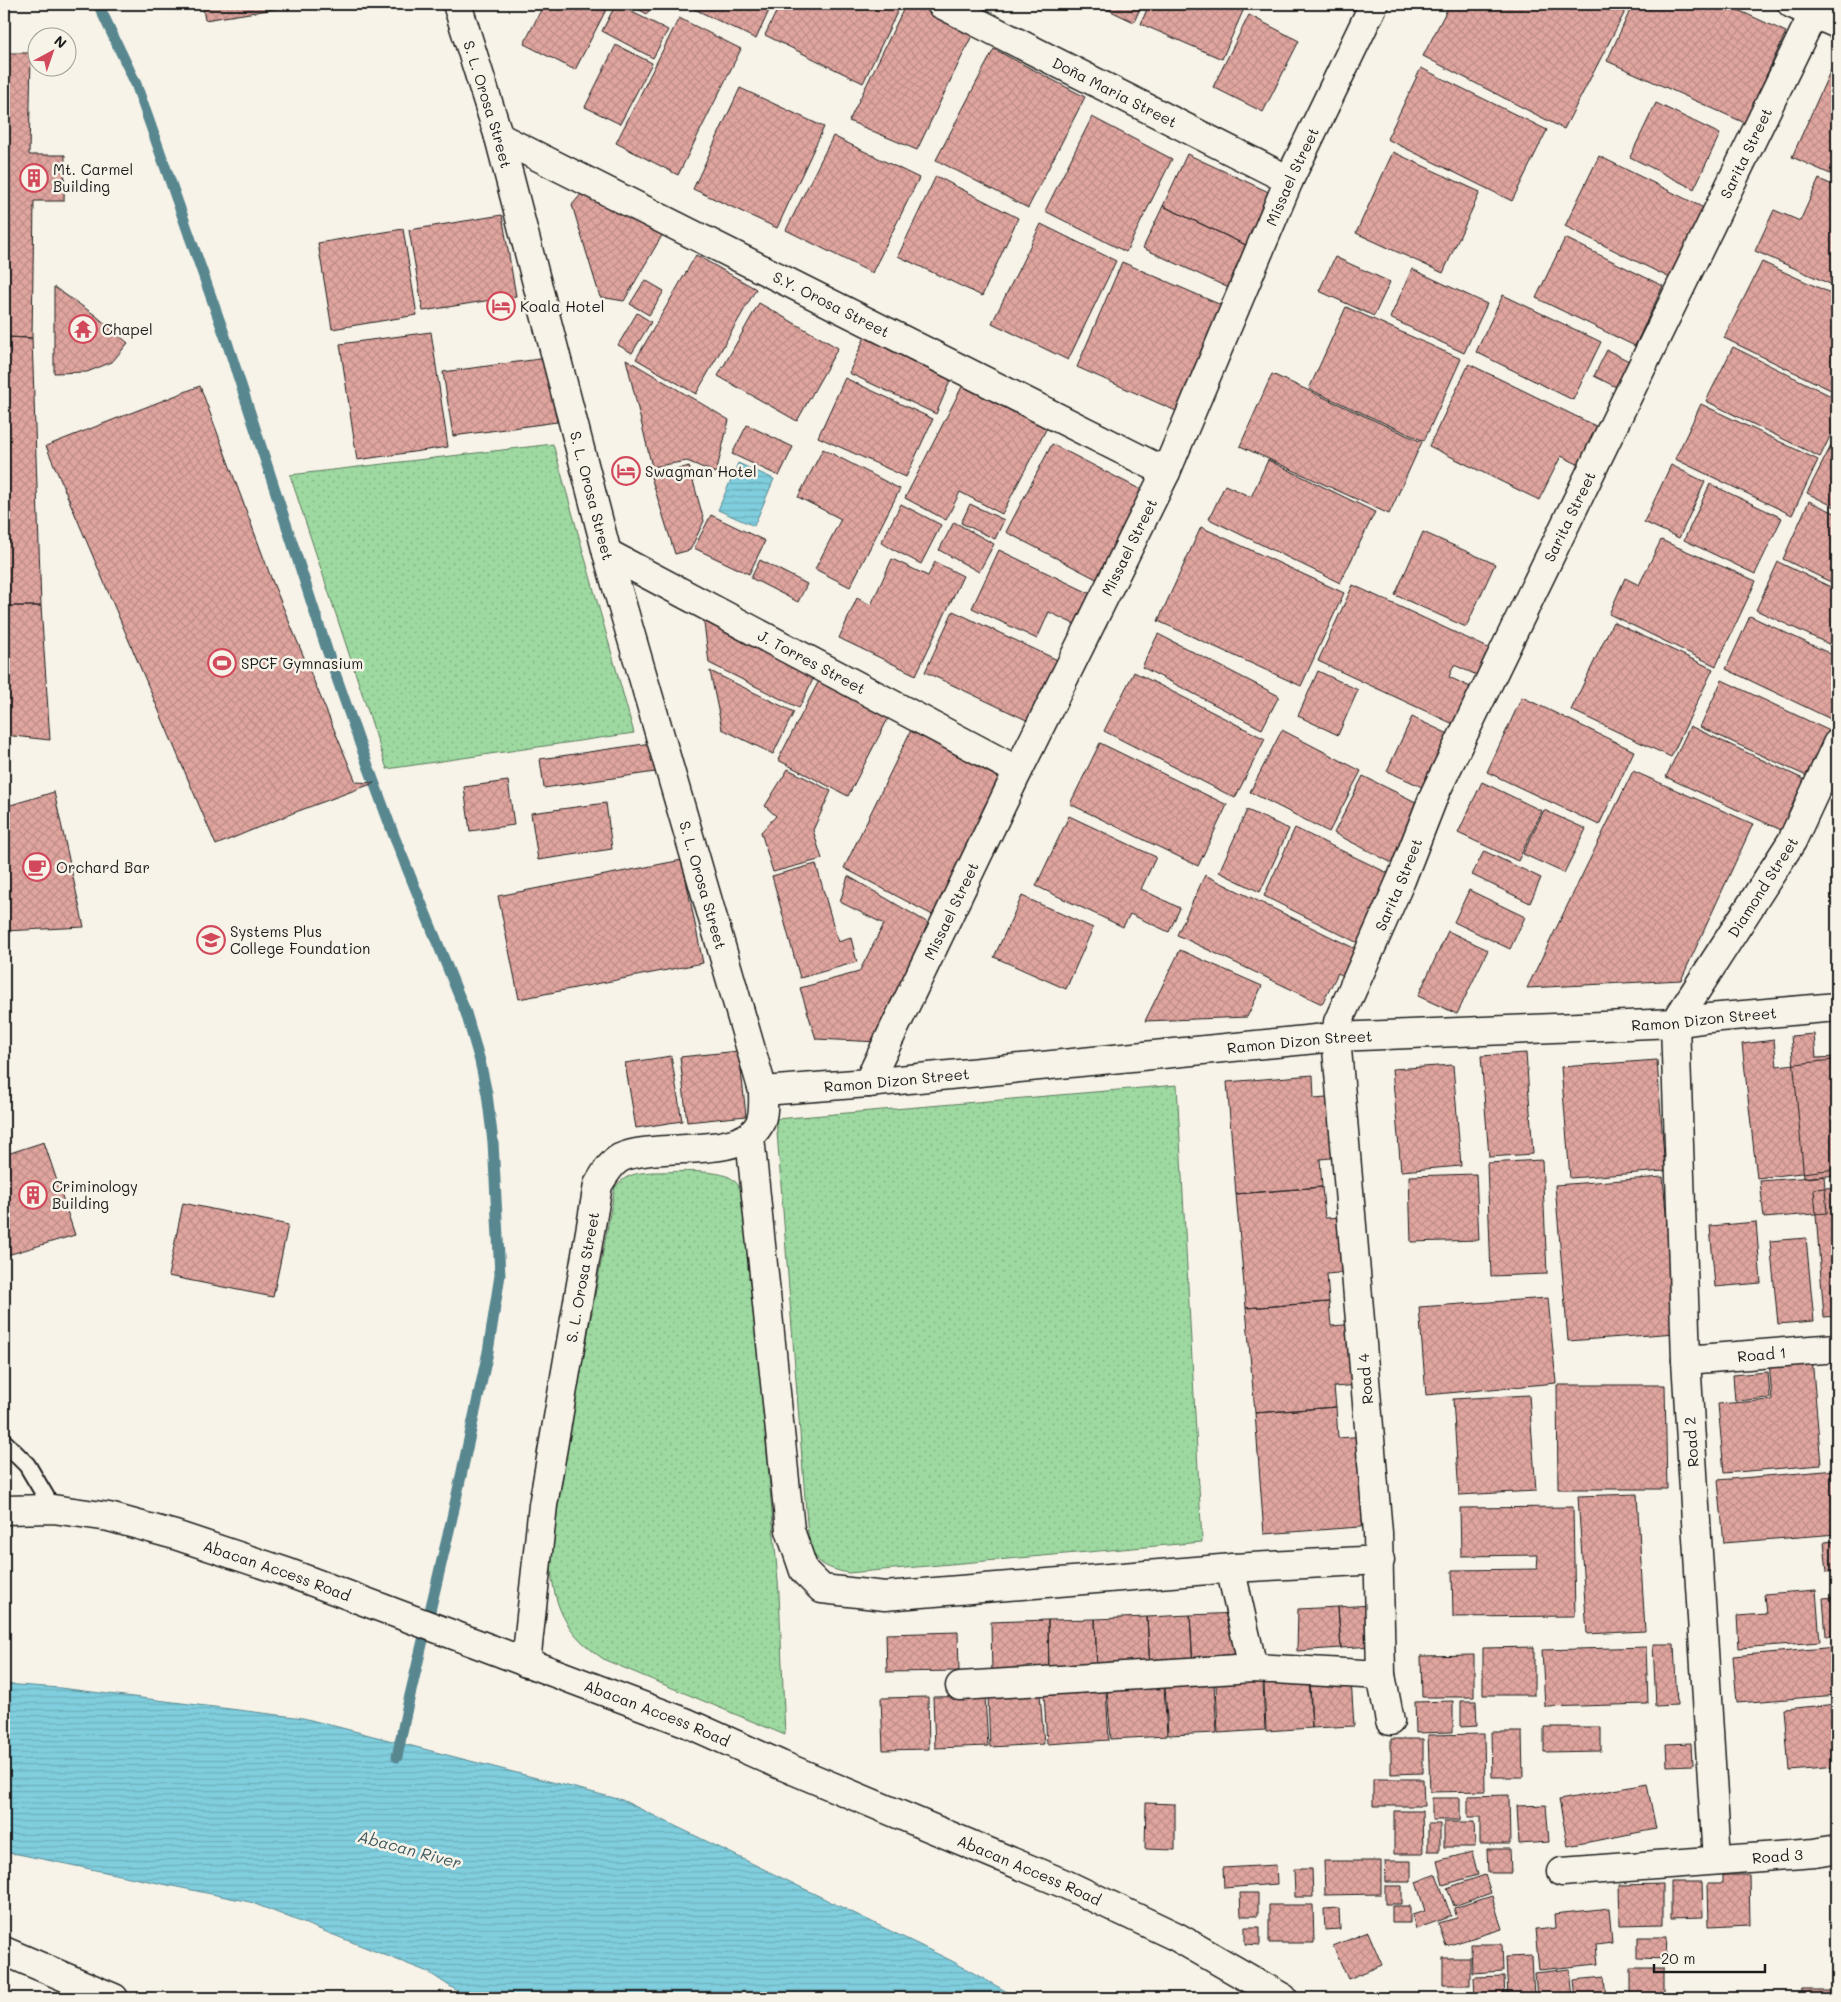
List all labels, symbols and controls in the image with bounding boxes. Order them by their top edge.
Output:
north arrow [28,28,78,78]
text: N [50,31,71,52]
street label: S. L. Orosa Street [459,38,517,170]
street label: Doña Maria Street [1049,52,1181,132]
street label: Sarita Street [1715,104,1776,202]
street label: Missael Street [1261,124,1323,229]
place label: Mt. Carmel Building [53,159,133,196]
building icon: Mt. Carmel Building [19,163,49,193]
street label: S.Y. Orosa Street [770,266,893,342]
hotel icon: Koala Hotel [486,291,516,321]
place label: Koala Hotel [520,296,605,316]
temple icon: Chapel [68,314,98,344]
place label: Chapel [102,319,153,339]
street label: S. L. Orosa Street [566,429,619,562]
hotel icon: Swagman Hotel [611,456,641,486]
place label: Swagman Hotel [645,461,757,481]
street label: Sarita Street [1539,468,1600,565]
street label: Missael Street [1096,495,1161,599]
street label: J. Torres Street [755,625,869,698]
sports icon: SPCF Gymnasium [207,648,237,678]
place label: SPCF Gymnasium [241,653,363,673]
street label: S. L. Orosa Street [675,819,731,951]
street label: Diamond Street [1723,833,1802,941]
street label: Sarita Street [1370,835,1426,934]
cafe icon: Orchard Bar [22,852,52,882]
place label: Orchard Bar [56,857,150,877]
street label: Missael Street [919,859,983,963]
place label: Systems Plus College Foundation [230,921,370,958]
school or university icon: Systems Plus College Foundation [196,925,226,955]
street label: Ramon Dizon Street [1631,1002,1777,1035]
street label: Ramon Dizon Street [1226,1026,1373,1058]
street label: Ramon Dizon Street [823,1063,970,1096]
place label: Criminology Building [52,1176,138,1213]
building icon: Criminology Building [18,1180,48,1210]
street label: S. L. Orosa Street [561,1210,603,1344]
street label: Road 1 [1737,1342,1787,1366]
street label: Road 4 [1353,1353,1377,1405]
street label: Road 2 [1679,1416,1703,1468]
street label: Abacan Access Road [201,1535,354,1605]
street label: Abacan Access Road [582,1675,733,1751]
water label: Abacan River [356,1825,464,1873]
street label: Abacan Access Road [954,1830,1105,1910]
street label: Road 3 [1751,1844,1804,1868]
scale bar [1654,1942,1765,1974]
text: 20 m [1661,1948,1695,1968]

